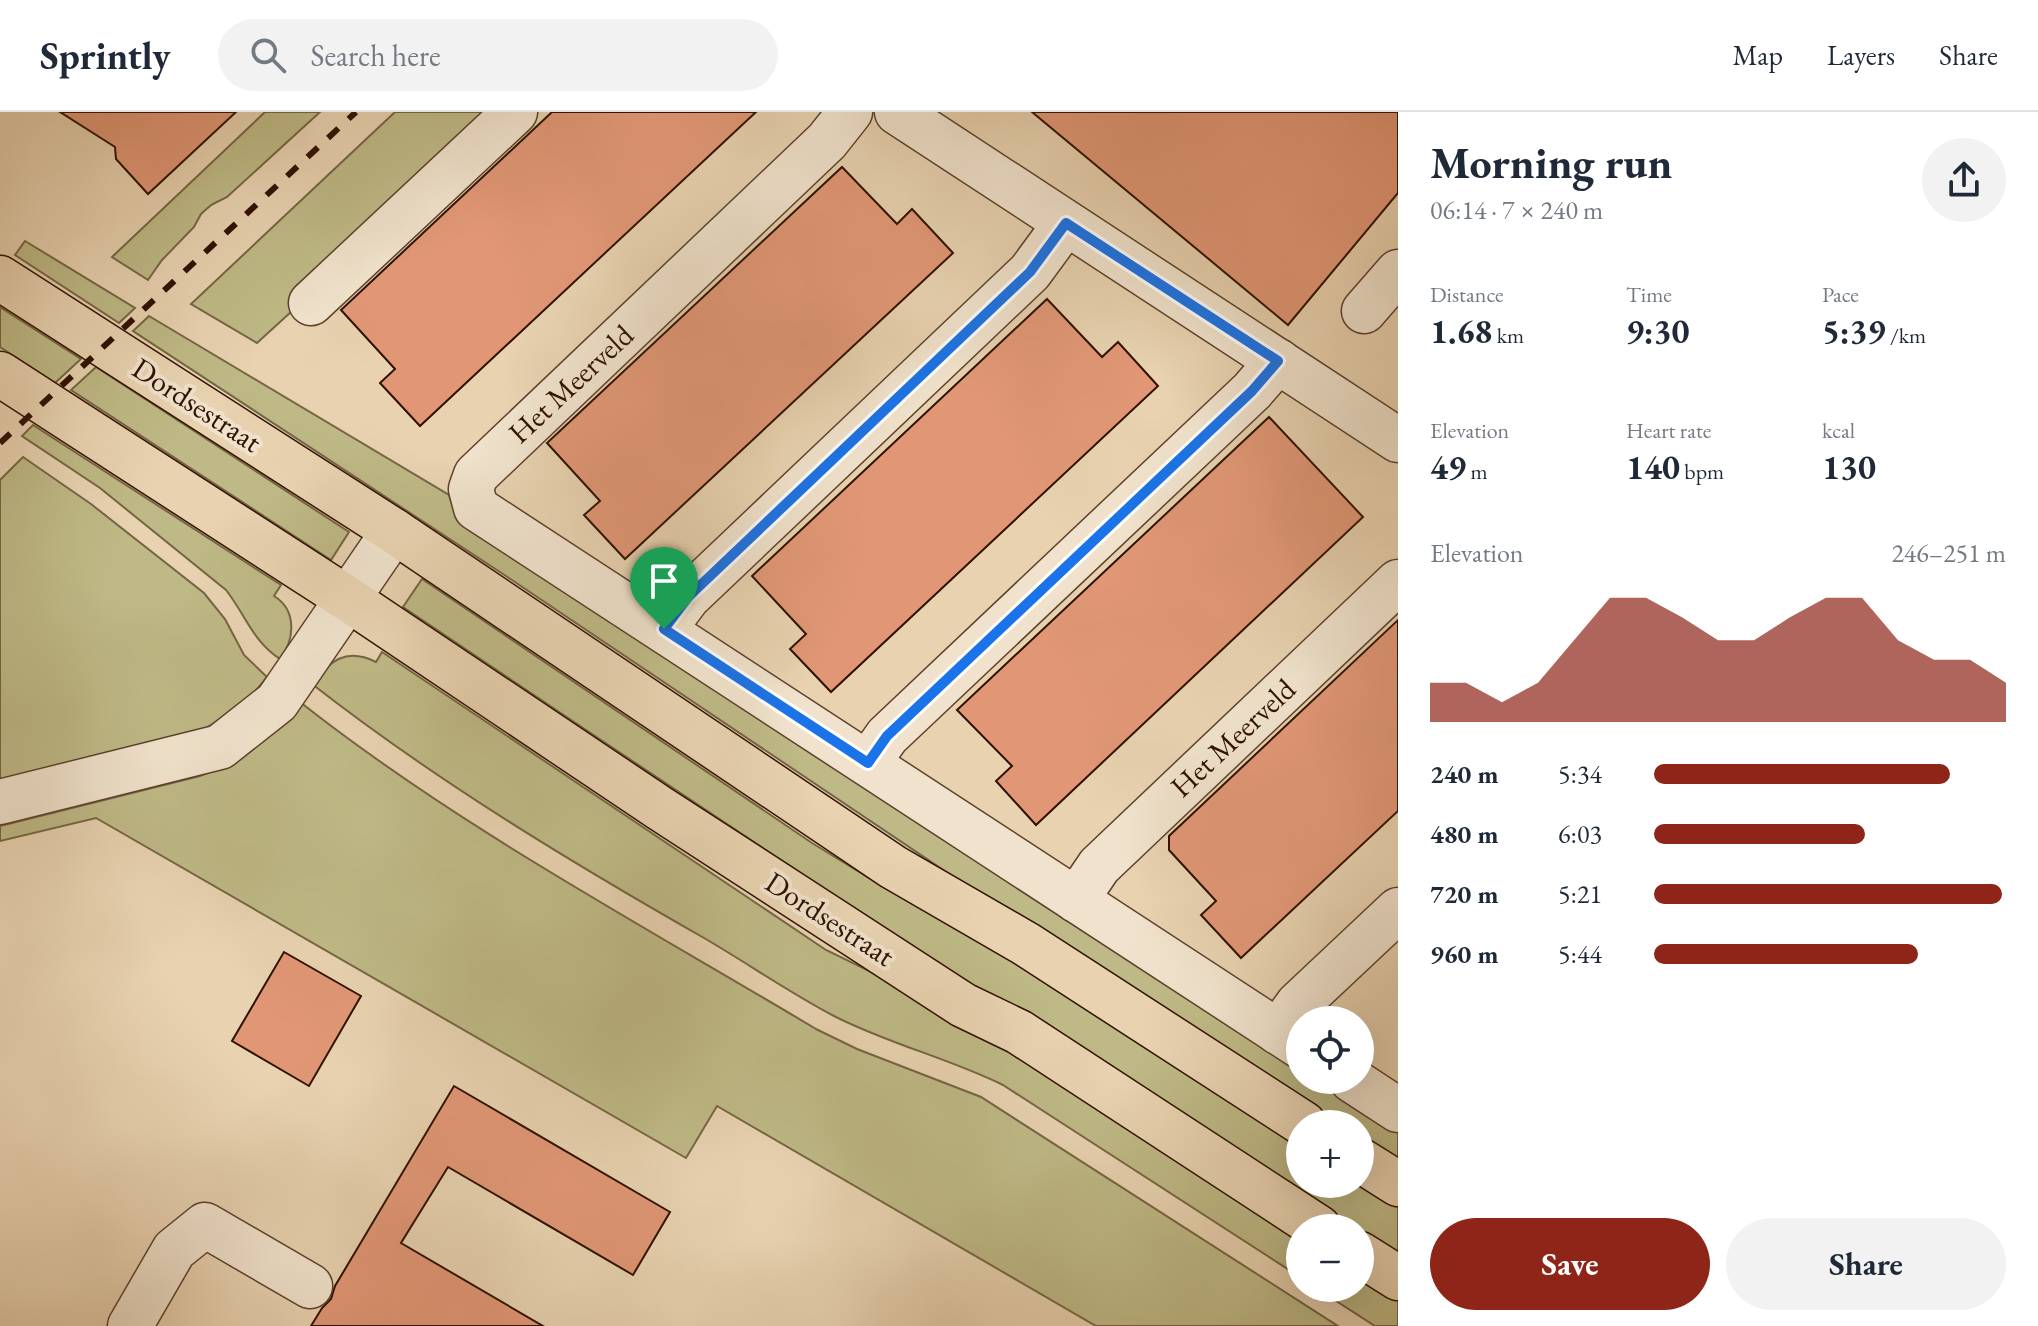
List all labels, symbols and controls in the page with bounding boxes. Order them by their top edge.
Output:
search box [218,19,778,91]
text: Sprintly [40,31,170,80]
icon: search [246,33,290,77]
text: Search here [310,36,441,75]
text: Map [1733,37,1783,73]
text: Layers [1827,37,1895,73]
text: Share [1939,37,1998,73]
text: Morning run [1430,134,1672,191]
button: share [1922,138,2006,222]
text: 06:14 · 7 × 240 m [1430,193,1603,227]
text: Distance [1430,280,1503,309]
text: Time [1626,280,1672,309]
text: Pace [1822,280,1859,309]
text: 1.68 [1430,309,1492,353]
text: 9:30 [1626,309,1690,353]
text: 5:39 [1822,309,1886,353]
street label: Het Meerveld [500,315,642,452]
text: km [1492,321,1524,350]
text: /km [1886,321,1926,350]
street label: Dordsestraat [125,348,270,461]
text: Elevation [1430,416,1509,445]
text: Heart rate [1626,416,1711,445]
text: kcal [1822,416,1855,445]
text: 49 [1430,445,1466,489]
text: 140 [1626,445,1680,489]
text: 130 [1822,445,1876,489]
text: m [1466,457,1488,486]
text: bpm [1680,457,1724,486]
text: Elevation [1430,536,1524,570]
text: 246–251 m [1891,536,2006,570]
pin [630,547,698,629]
icon: arrive [642,559,686,603]
street label: Het Meerveld [1162,669,1304,806]
text: 240 m [1430,757,1498,791]
text: 5:34 [1558,757,1602,791]
text: 480 m [1430,817,1498,851]
text: 6:03 [1558,817,1602,851]
street label: Dordsestraat [758,862,903,975]
text: 720 m [1430,877,1498,911]
text: 5:21 [1558,877,1602,911]
text: 960 m [1430,937,1498,971]
text: 5:44 [1558,937,1602,971]
map controls [1286,1006,1374,1302]
button: locate [1286,1006,1374,1094]
button: + [1286,1110,1374,1198]
button: − [1286,1214,1374,1302]
button: Save [1430,1218,1710,1310]
button: Share [1726,1218,2006,1310]

